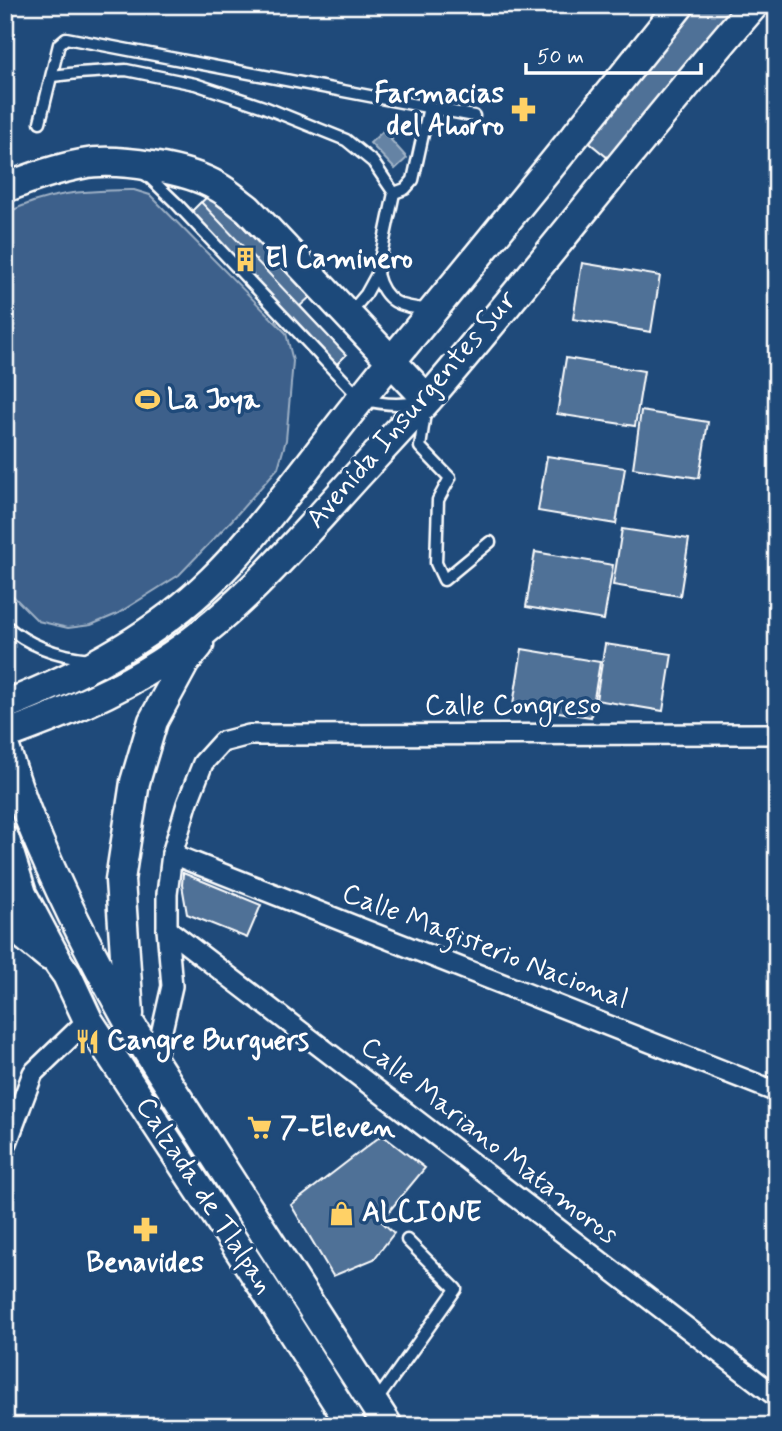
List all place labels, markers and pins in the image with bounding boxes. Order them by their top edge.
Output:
place label: Farmacias del Ahorro [374,76,504,145]
pharmacy icon: Farmacias del Ahorro [510,96,538,124]
place label: El Caminero [265,241,413,278]
building icon: El Caminero [231,245,259,273]
place label: La Joya [167,382,261,419]
sports icon: La Joya [133,386,161,414]
place label: Cangre Burguers [107,1023,309,1063]
restaurant icon: Cangre Burguers [73,1027,101,1055]
place label: 7-Eleven [280,1110,396,1147]
supermarket icon: 7-Eleven [246,1114,274,1142]
place label: ALCIONE [362,1195,482,1232]
shop icon: ALCIONE [328,1199,356,1227]
pharmacy icon: Benavides [131,1215,159,1243]
place label: Benavides [86,1245,204,1282]

